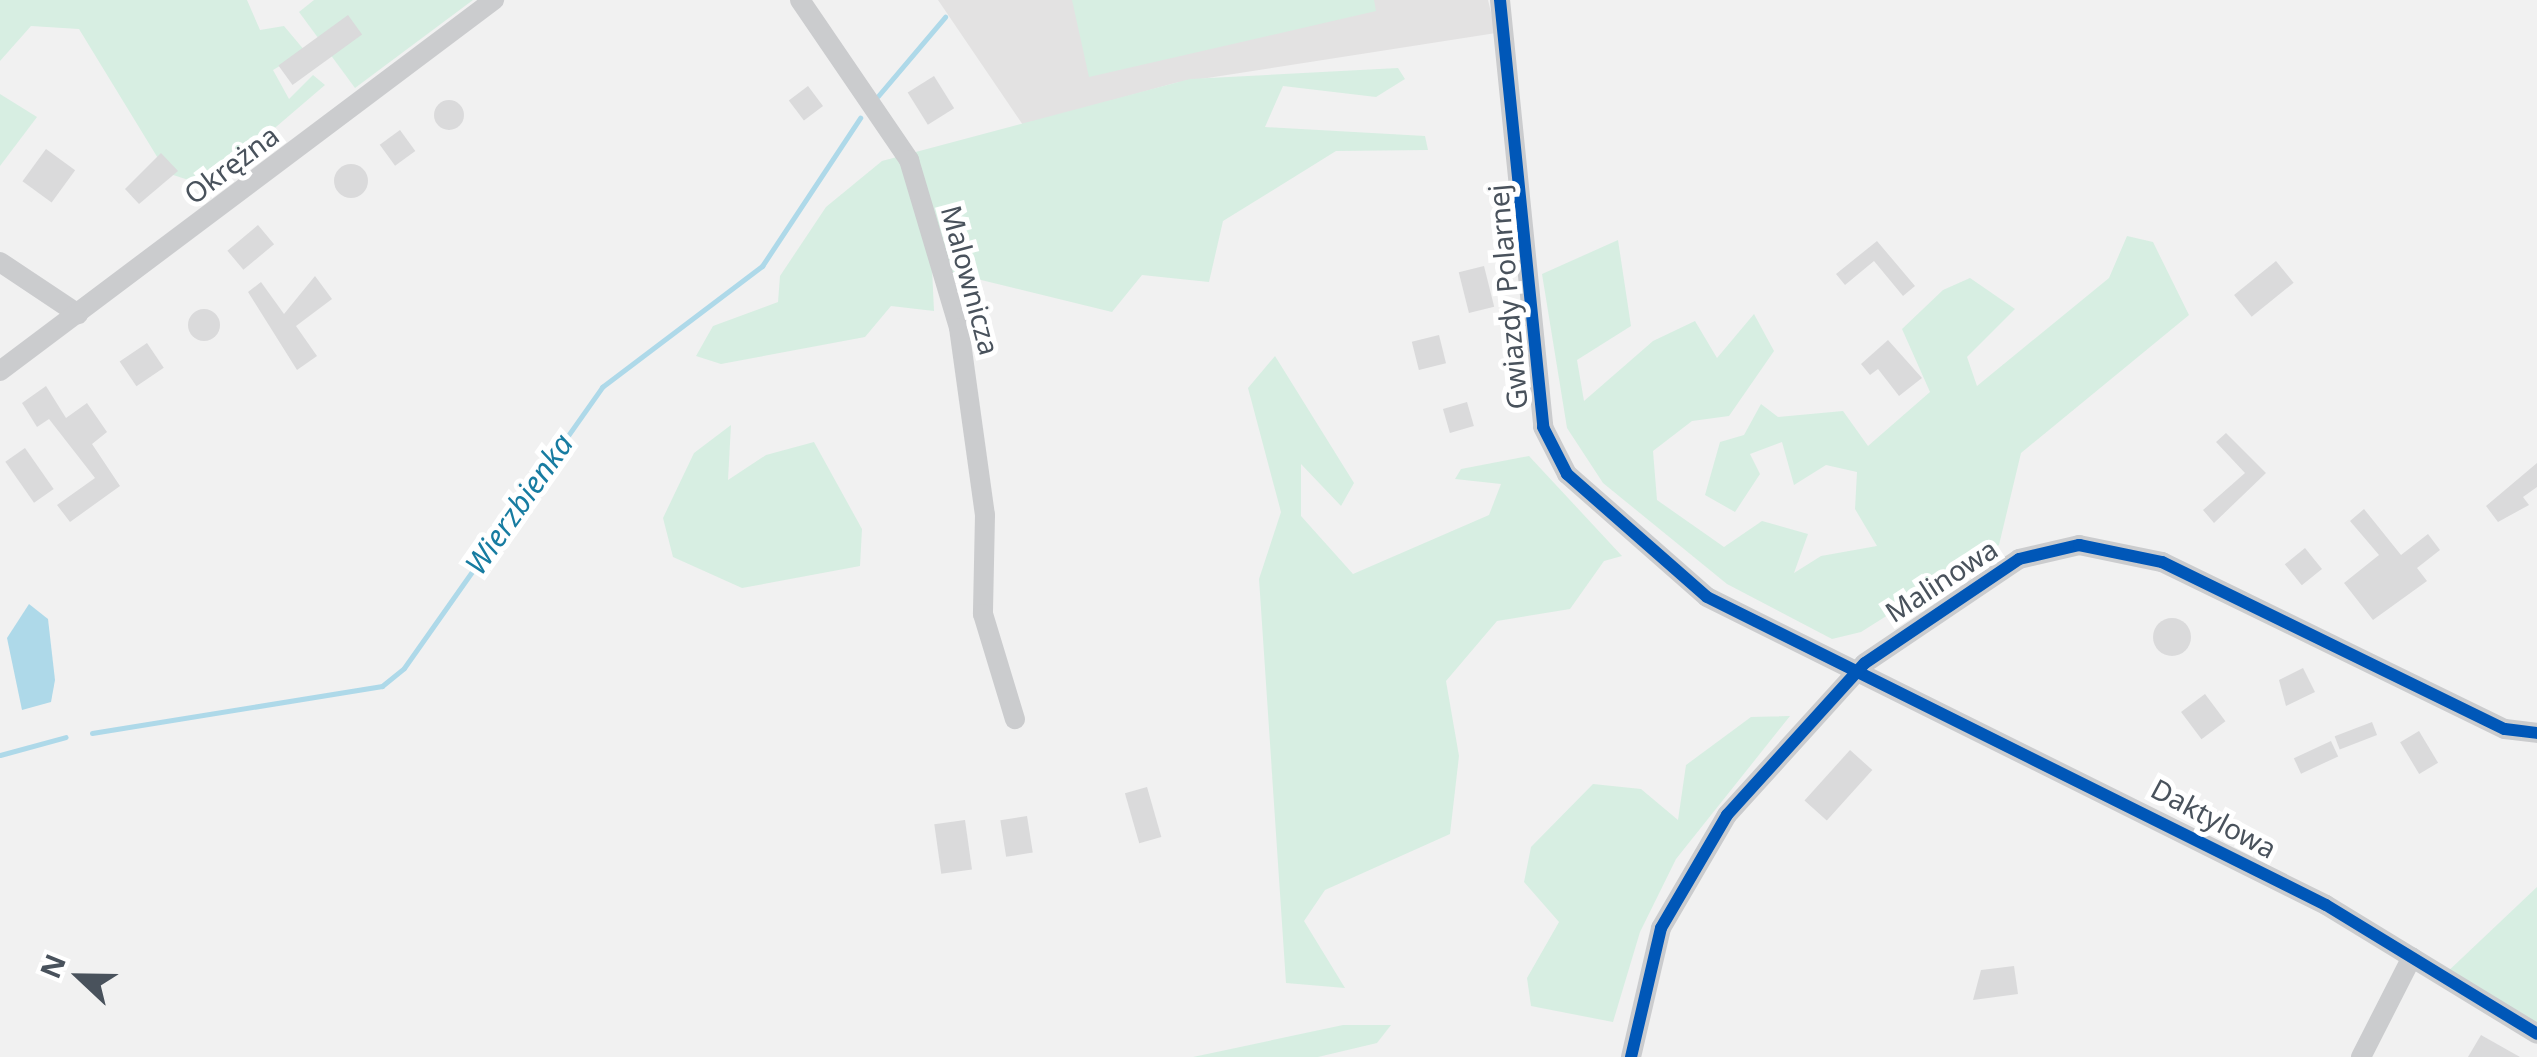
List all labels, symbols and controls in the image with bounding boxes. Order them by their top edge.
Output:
street label: Okrężna [177,118,285,210]
street label: Gwiazdy Polarnej [1480,183,1534,411]
street label: Malownicza [935,201,1007,359]
water label: Wierzbienka [458,427,580,581]
street label: Malinowa [1879,531,2003,629]
street label: Daktylowa [2146,771,2282,865]
north arrow [30,927,130,1027]
text: N [30,948,74,983]

